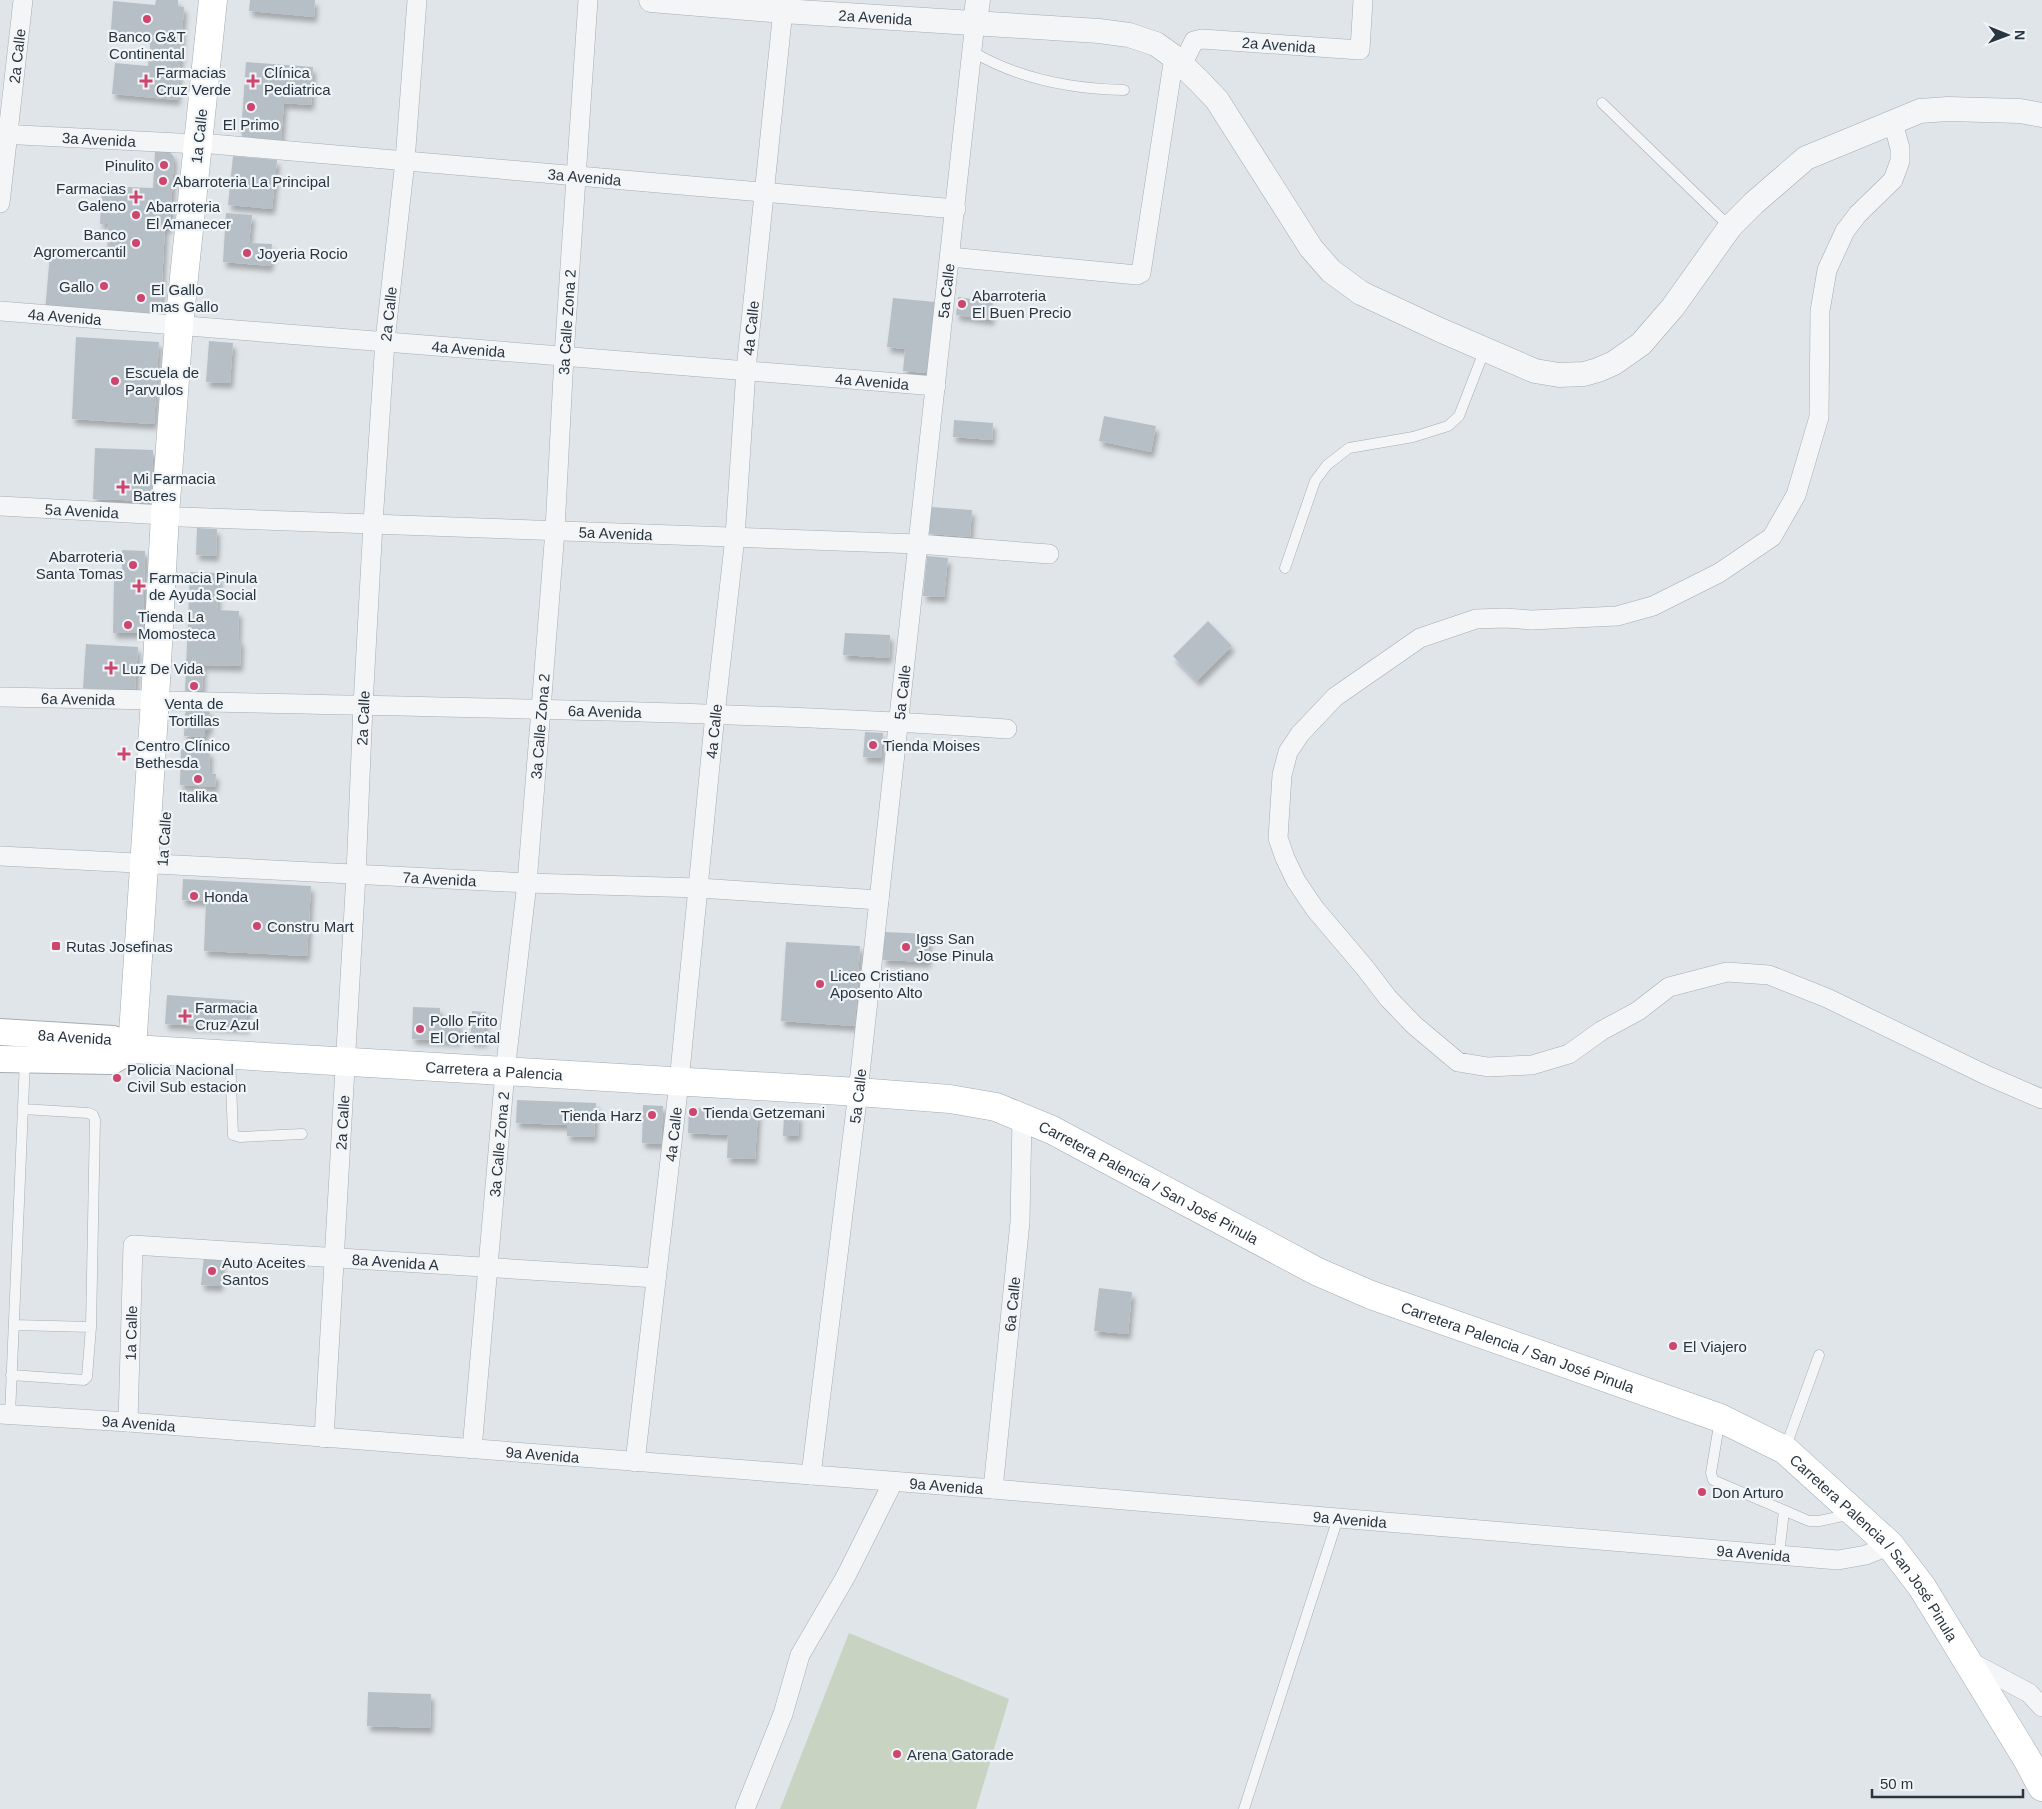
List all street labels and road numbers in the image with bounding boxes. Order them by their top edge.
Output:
street label: 2a Avenida [838,6,913,28]
street label: 2a Calle [5,28,28,84]
street label: 2a Avenida [1241,33,1317,55]
street label: 1a Calle [188,108,210,164]
street label: 3a Avenida [62,129,137,149]
street label: 3a Avenida [547,165,623,188]
street label: 5a Calle [934,262,957,319]
street label: 3a Calle Zona 2 [555,269,578,375]
street label: 2a Calle [377,286,400,342]
street label: 4a Calle [739,300,762,356]
street label: 4a Avenida [27,305,103,328]
street label: 4a Avenida [431,337,507,360]
street label: 4a Avenida [835,369,910,392]
street label: 5a Avenida [44,500,120,521]
street label: 5a Avenida [578,523,654,543]
street label: 5a Calle [890,664,913,721]
street label: 3a Calle Zona 2 [527,673,552,780]
street label: 6a Avenida [41,689,116,708]
street label: 2a Calle [353,690,372,746]
street label: 6a Avenida [568,701,643,720]
street label: 4a Calle [702,703,725,759]
street label: 1a Calle [154,811,174,867]
street label: 7a Avenida [402,868,477,889]
street label: 8a Avenida [37,1026,113,1047]
street label: Carretera a Palencia [425,1058,564,1083]
street label: 5a Calle [846,1068,869,1124]
street label: 3a Calle Zona 2 [486,1091,512,1198]
street label: 2a Calle [332,1095,352,1150]
street label: 4a Calle [661,1106,685,1163]
street label: Carretera Palencia / San José Pinula [1037,1117,1262,1248]
street label: 8a Avenida A [351,1250,440,1273]
street label: 6a Calle [1000,1276,1023,1332]
street label: Carretera Palencia / San José Pinula [1399,1298,1637,1396]
street label: 1a Calle [121,1305,140,1361]
street label: 9a Avenida [101,1412,177,1434]
street label: 9a Avenida [505,1443,581,1465]
street label: Carretera Palencia / San José Pinula [1787,1450,1962,1645]
street label: 9a Avenida [909,1474,984,1497]
street label: 9a Avenida [1312,1507,1388,1531]
street label: 9a Avenida [1716,1541,1792,1565]

